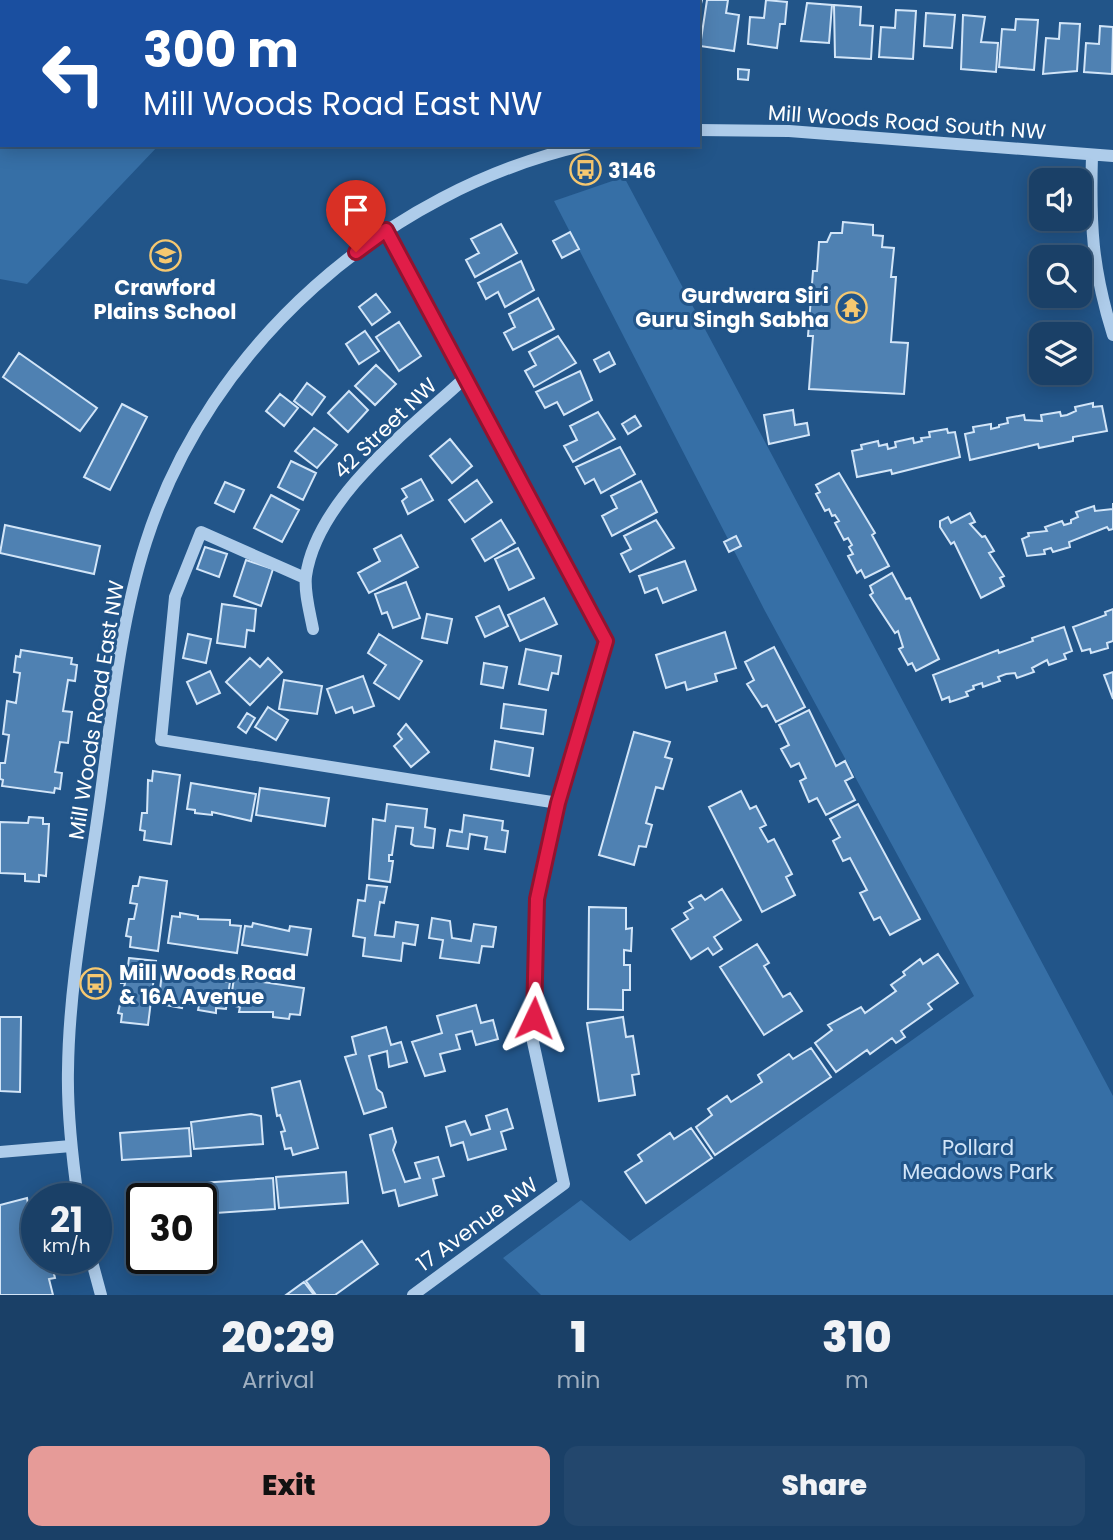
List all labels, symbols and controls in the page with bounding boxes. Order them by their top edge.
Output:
text: 300 m [143,16,299,84]
icon: left [28,28,119,119]
text: Mill Woods Road East NW [143,81,542,126]
street label: Mill Woods Road South NW [767,98,1048,146]
bus stop icon: 3146 [568,153,602,187]
place label: 3146 [608,156,656,185]
map controls [1029,168,1092,385]
button: sound [1029,168,1092,231]
pin [326,180,386,252]
icon: arrive [337,191,375,229]
school or university icon: Crawford Plains School [148,238,182,272]
button: search [1029,245,1092,308]
place label: Crawford Plains School [94,273,236,326]
place label: Gurdwara Siri Guru Singh Sabha [635,281,829,334]
temple icon: Gurdwara Siri Guru Singh Sabha [835,290,869,324]
button: layers [1029,322,1092,385]
street label: 42 Street NW [327,371,443,485]
street label: Mill Woods Road East NW [61,578,131,842]
place label: Mill Woods Road & 16A Avenue [119,958,296,1011]
bus stop icon: Mill Woods Road & 16A Avenue [79,967,113,1001]
position arrow [497,981,571,1055]
park label: Pollard Meadows Park [902,1133,1054,1186]
street label: 17 Avenue NW [410,1170,544,1278]
speed limit sign: 30 [126,1183,217,1274]
text: 21 [50,1195,83,1244]
text: km/h [43,1233,90,1258]
text: 20:29 [221,1308,335,1367]
text: 1 [570,1308,587,1367]
text: 310 [822,1308,891,1367]
text: Arrival [242,1364,314,1396]
text: min [556,1364,601,1396]
text: m [845,1364,869,1396]
button: Exit [28,1446,550,1526]
button: Share [564,1446,1085,1526]

